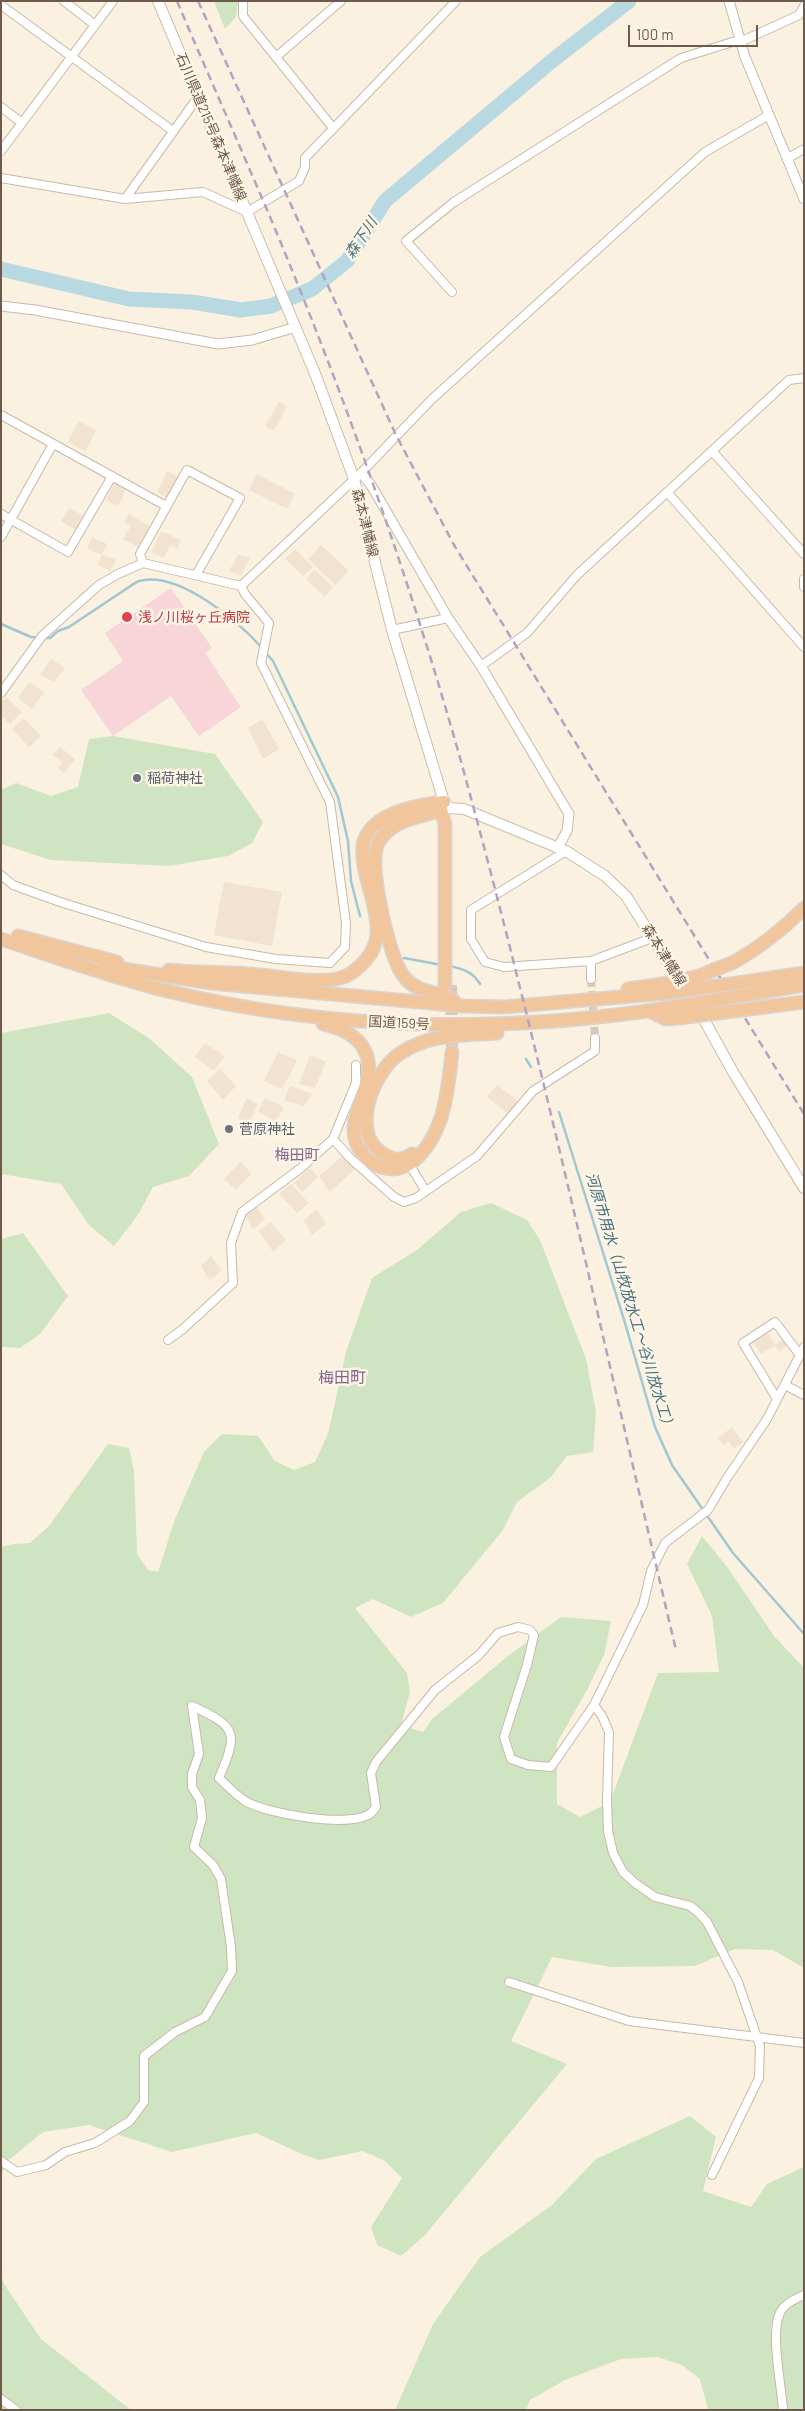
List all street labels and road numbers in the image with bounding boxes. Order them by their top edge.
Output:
street label: 石川県道215号森本津幡線 [172,50,250,204]
street label: 森本津幡線 [348,487,382,559]
street label: 森本津幡線 [638,921,690,989]
street label: 国道159号 [368,1013,430,1033]

